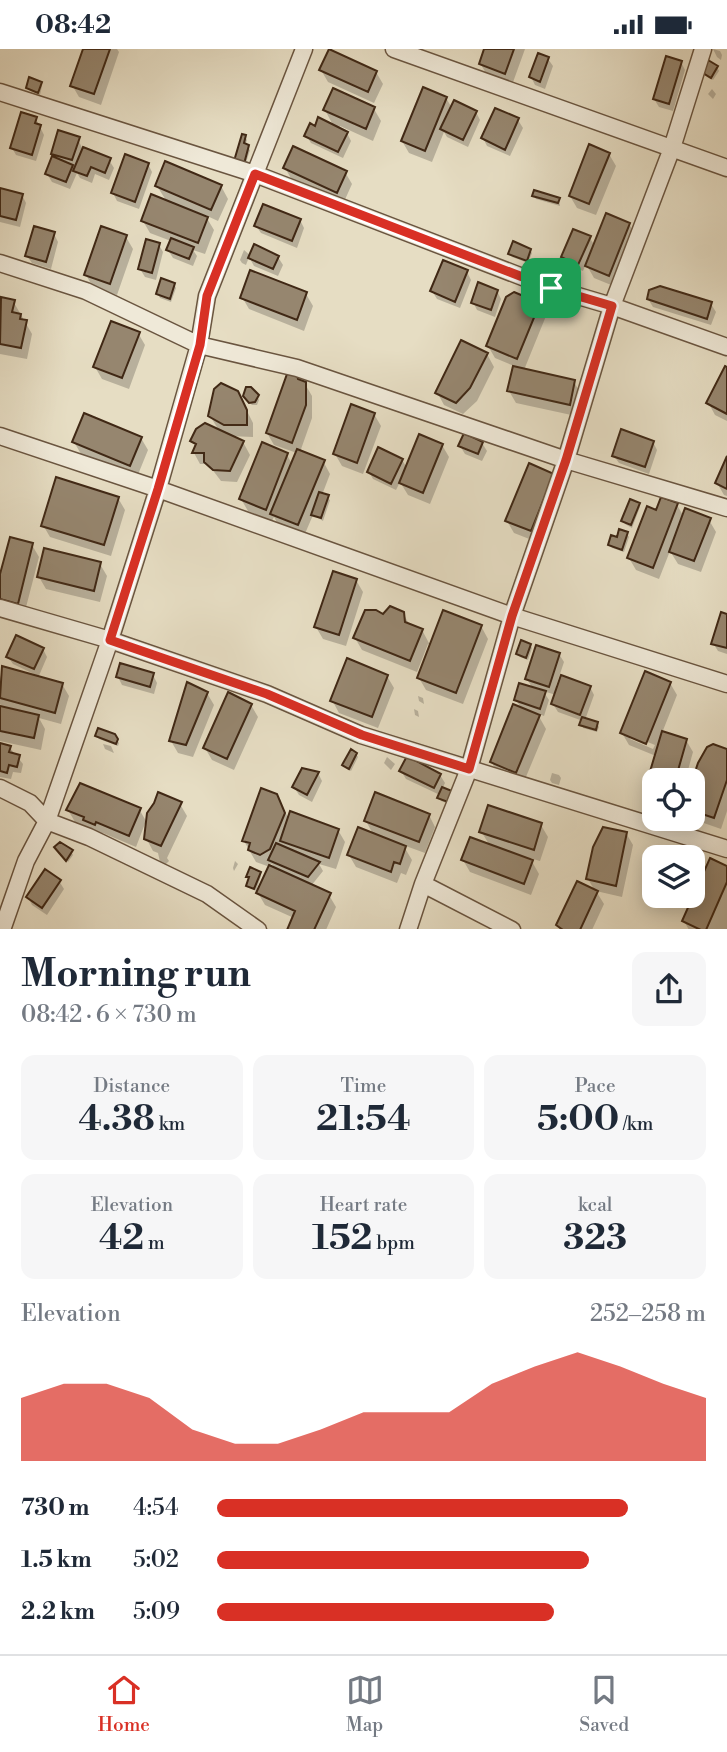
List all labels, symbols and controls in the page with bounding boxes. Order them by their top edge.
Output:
text: 08:42 [35,9,111,41]
pin [521,258,581,318]
icon: arrive [532,269,570,307]
map controls [642,768,705,908]
button: locate [642,768,705,831]
button: layers [642,845,705,908]
text: Morning run [21,951,251,998]
button: share [632,952,706,1026]
text: 08:42 · 6 × 730 m [21,1001,197,1029]
text: Distance [93,1074,170,1098]
text: Time [341,1074,386,1098]
text: Pace [575,1074,616,1098]
text: 4.38 [78,1098,155,1141]
text: 21:54 [316,1098,411,1141]
text: 5:00 [537,1098,619,1141]
text: km [155,1112,185,1136]
text: /km [619,1112,653,1136]
text: Elevation [91,1193,173,1217]
text: Heart rate [320,1193,407,1217]
text: kcal [578,1193,612,1217]
text: 42 [99,1217,144,1260]
text: 152 [312,1217,373,1260]
text: 323 [563,1217,627,1260]
text: m [144,1231,165,1255]
text: bpm [373,1231,415,1255]
text: Elevation [21,1300,121,1328]
text: 252–258 m [590,1300,706,1328]
text: 730 m [21,1494,89,1522]
text: 4:54 [133,1494,179,1522]
text: 1.5 km [21,1546,92,1574]
text: 5:02 [133,1546,179,1574]
text: 2.2 km [21,1598,95,1626]
text: 5:09 [133,1598,180,1626]
tab: Home [98,1671,150,1737]
tab: Map [346,1671,384,1737]
tab: Saved [579,1671,629,1737]

